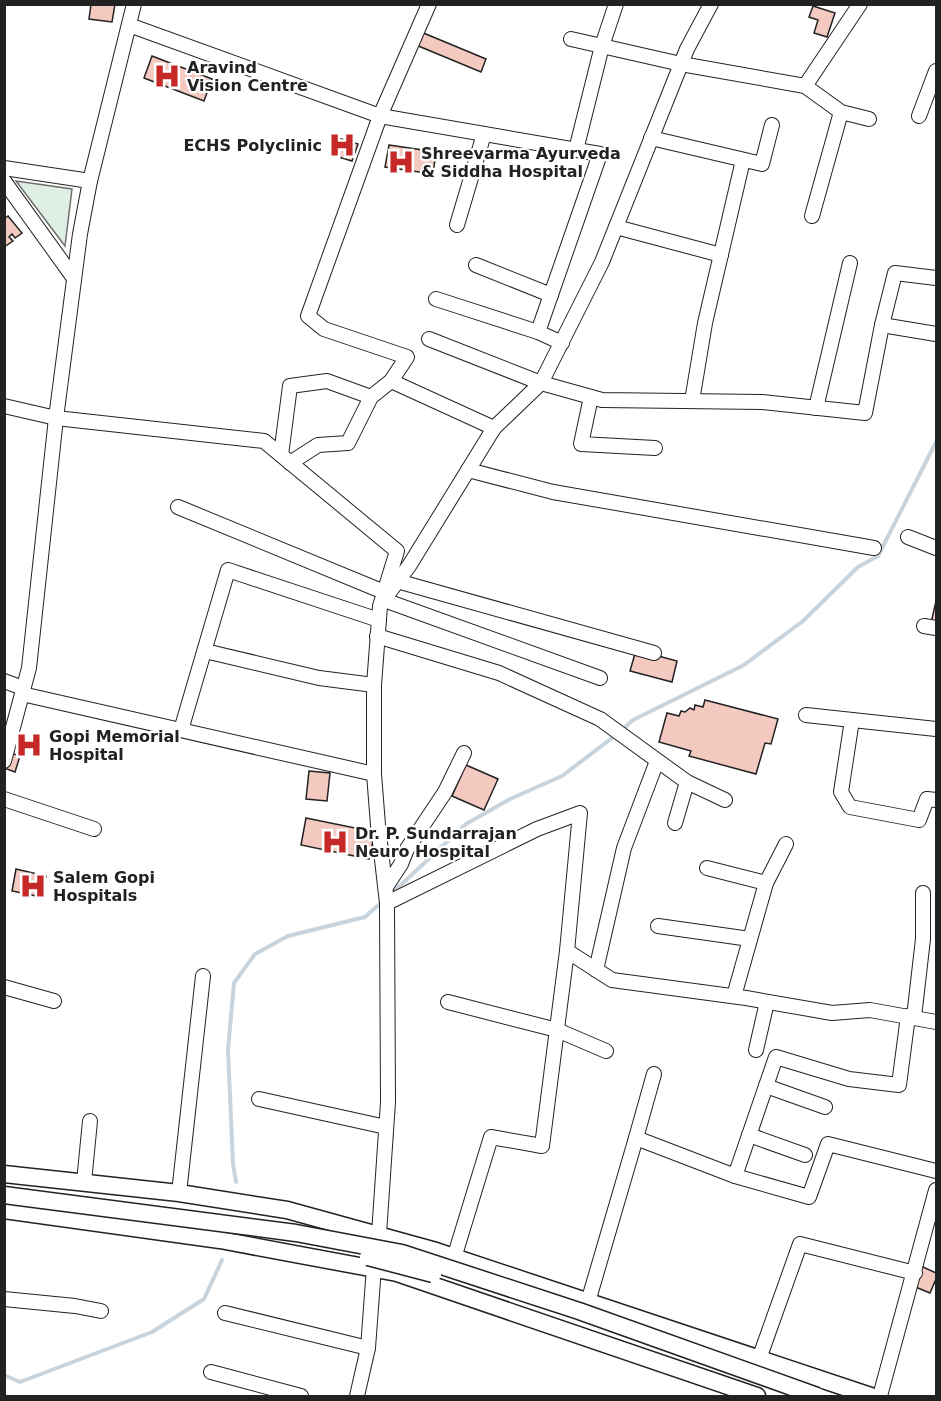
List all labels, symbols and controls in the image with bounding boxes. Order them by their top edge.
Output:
place label: Aravind Vision Centre [187,58,308,95]
hospital icon: Aravind Vision Centre [152,61,182,91]
hospital icon: ECHS Polyclinic [327,130,357,160]
place label: ECHS Polyclinic [183,136,322,155]
place label: Shreevarma Ayurveda & Siddha Hospital [421,144,621,181]
hospital icon: Shreevarma Ayurveda & Siddha Hospital [386,147,416,177]
place label: Gopi Memorial Hospital [49,727,180,764]
hospital icon: Gopi Memorial Hospital [14,730,44,760]
place label: Dr. P. Sundarrajan Neuro Hospital [355,824,517,861]
hospital icon: Dr. P. Sundarrajan Neuro Hospital [320,827,350,857]
place label: Salem Gopi Hospitals [53,868,155,905]
hospital icon: Salem Gopi Hospitals [18,871,48,901]

